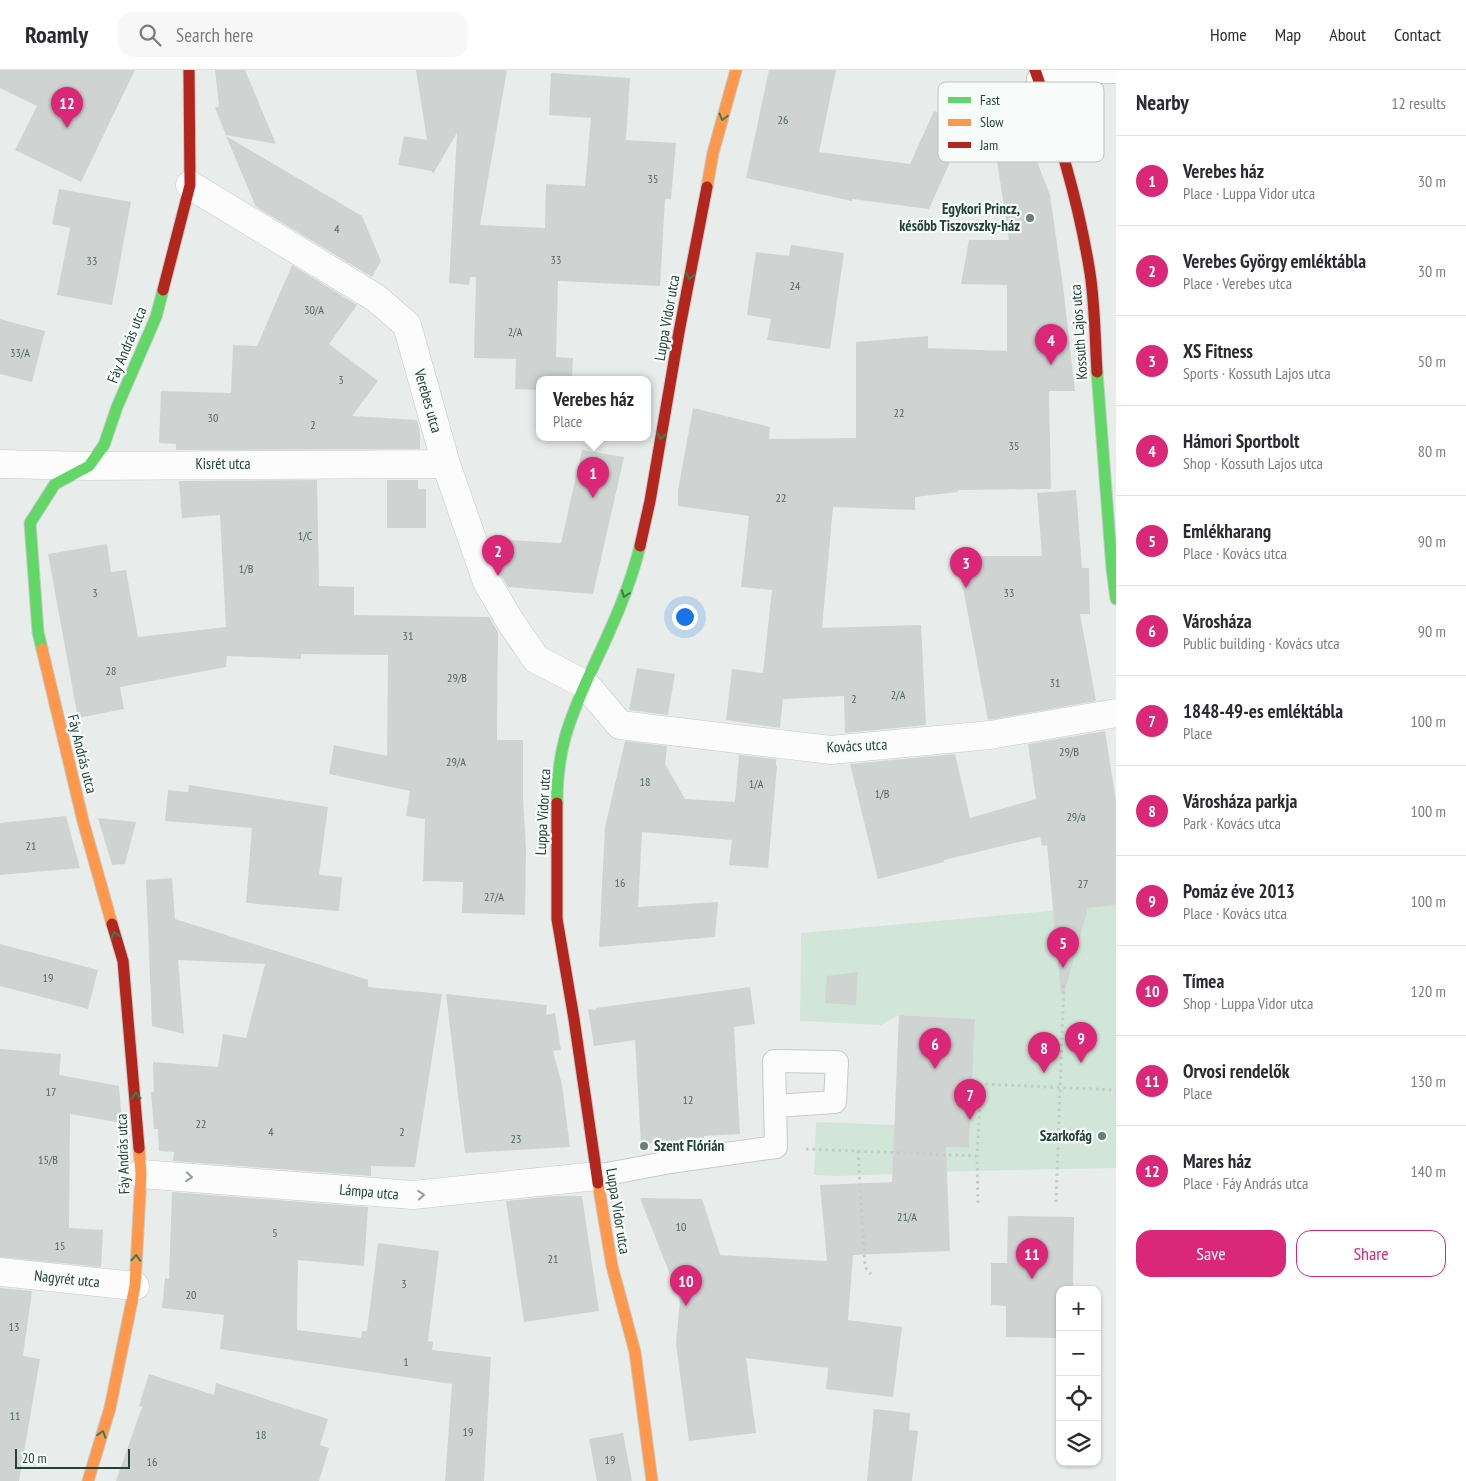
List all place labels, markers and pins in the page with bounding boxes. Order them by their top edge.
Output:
pin: 12 [51,87,83,128]
place label: Egykori Princz, később Tiszovszky-ház [899,199,1020,235]
marker: Egykori Princz, később Tiszovszky-ház [1024,212,1036,224]
pin: 4 [1035,324,1067,365]
pin: 1 [577,457,609,498]
pin: 2 [482,535,514,576]
pin: 3 [950,547,982,588]
pin: 5 [1047,927,1079,968]
pin: 9 [1065,1022,1097,1063]
pin: 6 [919,1028,951,1069]
pin: 8 [1028,1032,1060,1073]
pin: 7 [954,1079,986,1120]
place label: Szarkofág [1040,1126,1092,1145]
marker: Szarkofág [1096,1130,1108,1142]
place label: Szent Flórián [654,1136,724,1155]
marker: Szent Flórián [638,1140,650,1152]
pin: 11 [1016,1238,1048,1279]
pin: 10 [670,1265,702,1306]

